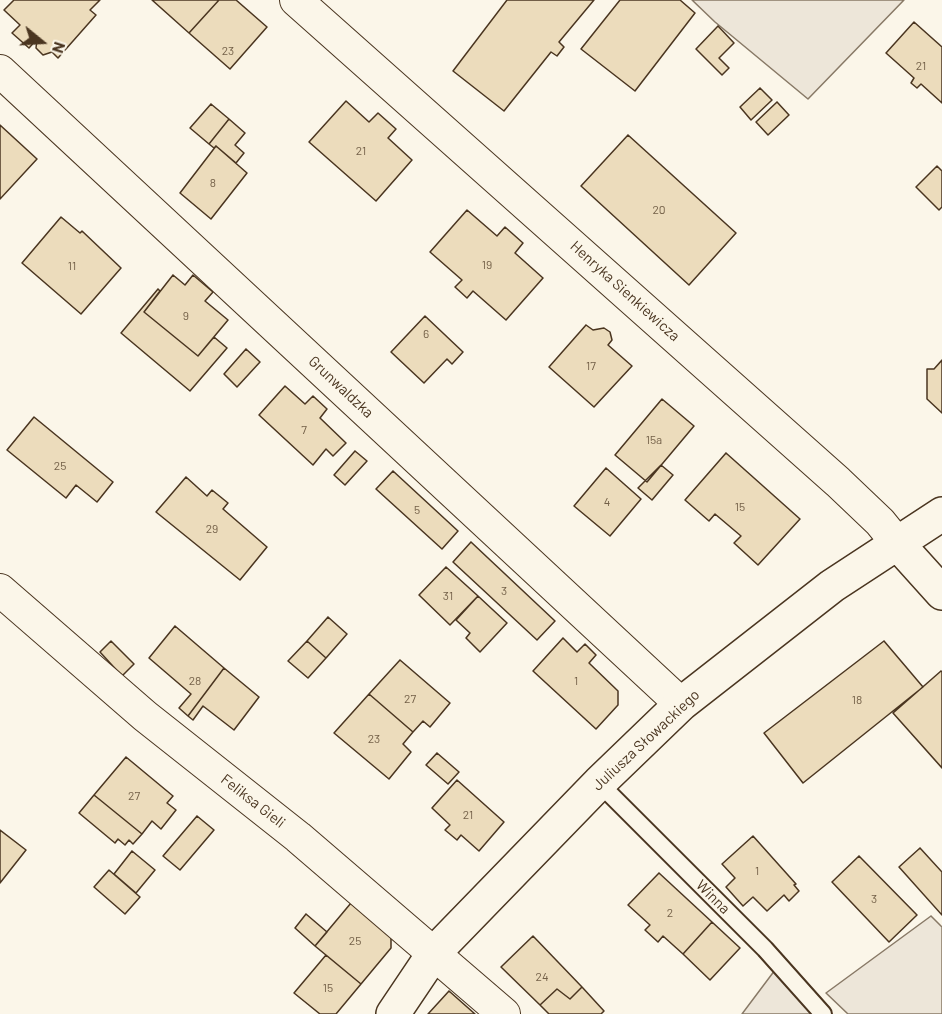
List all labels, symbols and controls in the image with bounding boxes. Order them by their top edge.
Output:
north arrow [12,12,72,72]
text: N [49,40,70,56]
house number: 23 [222,44,234,58]
house number: 21 [916,59,926,73]
house number: 21 [356,144,366,158]
house number: 8 [210,176,216,190]
house number: 20 [652,203,666,217]
street label: Henryka Sienkiewicza [566,237,684,345]
house number: 19 [482,258,492,272]
house number: 11 [68,259,76,273]
house number: 9 [183,309,189,323]
house number: 6 [423,327,429,341]
street label: Grunwaldzka [305,352,377,422]
house number: 17 [586,359,596,373]
house number: 7 [301,423,307,437]
house number: 15a [646,433,662,447]
house number: 25 [54,459,66,473]
house number: 4 [604,495,610,509]
house number: 15 [735,500,745,514]
house number: 5 [414,503,420,517]
house number: 29 [206,522,218,536]
house number: 3 [501,584,507,598]
house number: 31 [443,589,453,603]
house number: 28 [189,674,201,688]
house number: 1 [574,674,578,688]
street label: Juliusza Słowackiego [589,686,703,794]
house number: 27 [404,692,416,706]
house number: 18 [852,693,862,707]
house number: 23 [368,732,380,746]
street label: Feliksa Gieli [217,770,289,832]
house number: 27 [128,789,140,803]
house number: 21 [463,808,473,822]
house number: 1 [755,864,759,878]
street label: Winna [692,876,734,918]
house number: 3 [871,892,877,906]
house number: 2 [667,906,673,920]
house number: 25 [349,934,361,948]
house number: 24 [535,970,549,984]
house number: 15 [323,981,333,995]

